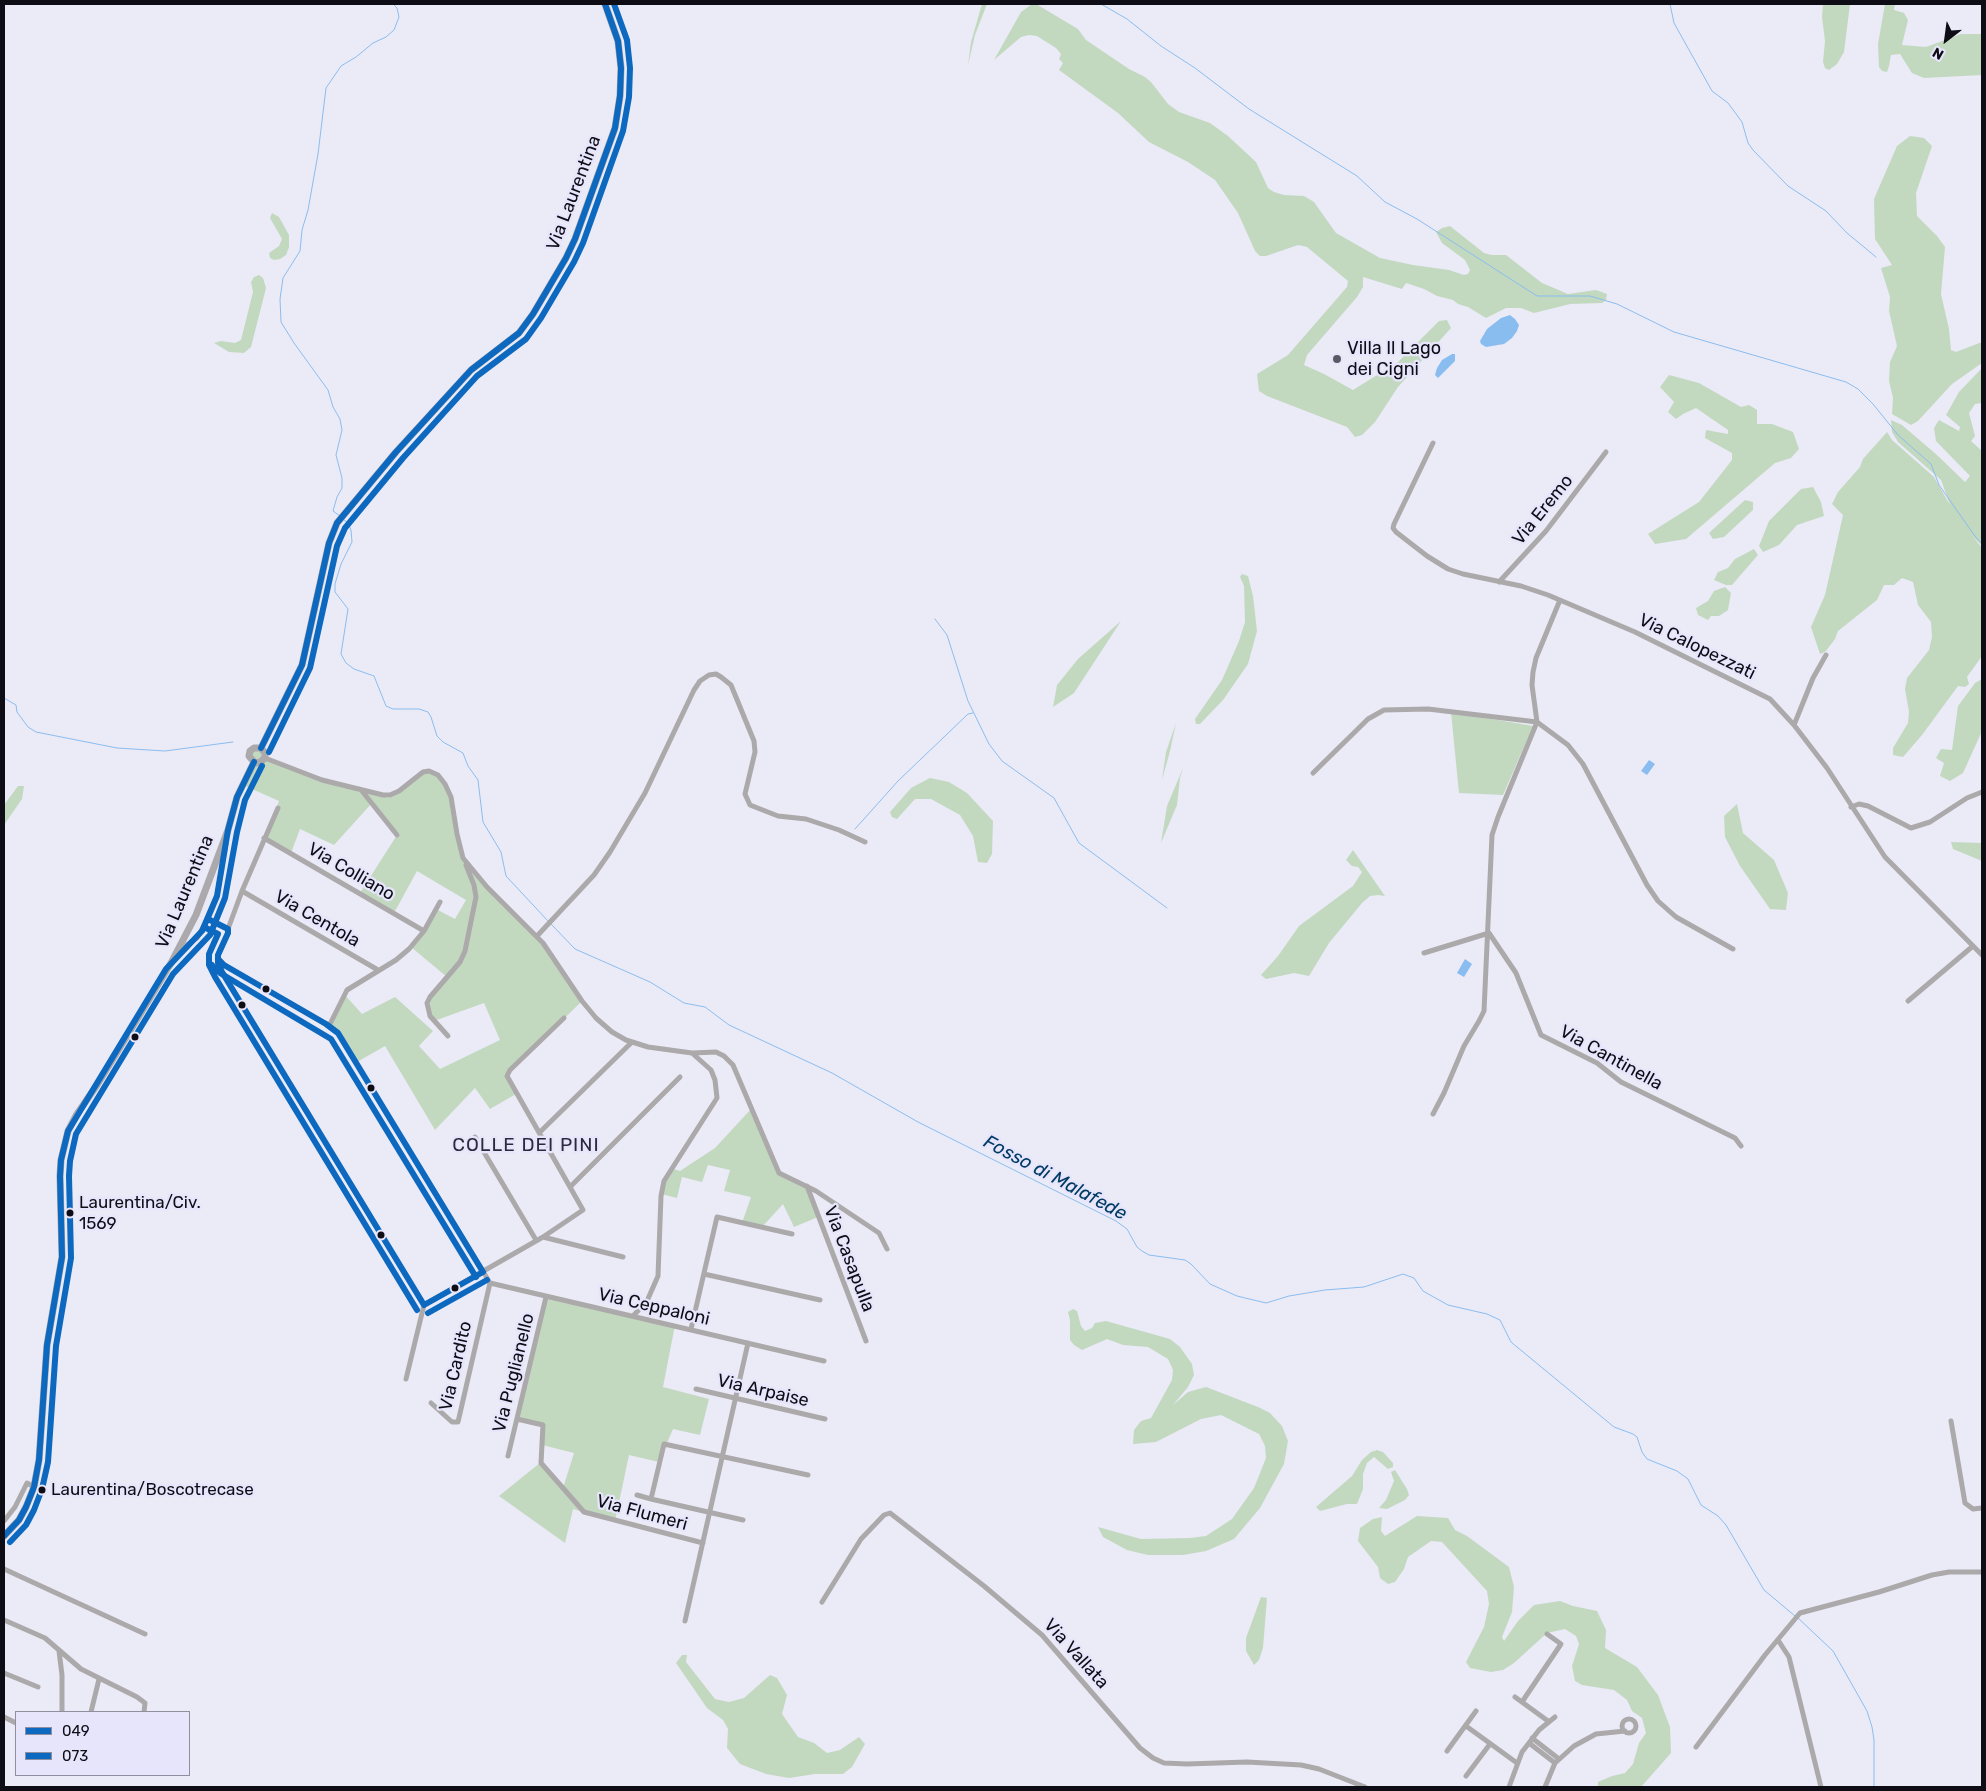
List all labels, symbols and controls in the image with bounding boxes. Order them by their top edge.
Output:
north arrow [1921,15,1971,65]
text: N [1930,44,1947,63]
street label: Via Laurentina [542,133,606,253]
place label: Villa Il Lago dei Cigni [1347,338,1441,380]
marker: Villa Il Lago dei Cigni [1331,353,1343,365]
street label: Via Eremo [1508,470,1578,550]
street label: Via Calopezzati [1635,609,1759,685]
street label: Via Laurentina [151,832,219,952]
street label: Via Colliano [304,838,398,906]
street label: Via Centola [270,886,364,952]
unlabelled marker [261,984,271,994]
unlabelled marker [237,1000,247,1010]
street label: Via Cantinella [1556,1021,1666,1095]
unlabelled marker [130,1032,140,1042]
unlabelled marker [366,1083,376,1093]
water label: Fosso di Malafede [979,1131,1131,1225]
district label: COLLE DEI PINI [451,1135,601,1157]
place label: Laurentina/Civ. 1569 [79,1193,201,1233]
street label: Via Casapulla [819,1203,879,1315]
marker: Laurentina/Civ. 1569 [65,1208,75,1218]
unlabelled marker [376,1230,386,1240]
unlabelled marker [450,1283,460,1293]
street label: Via Ceppaloni [596,1284,712,1330]
street label: Via Puglianello [489,1311,539,1435]
street label: Via Cardito [435,1319,477,1413]
street label: Via Arpaise [715,1370,811,1412]
place label: Laurentina/Boscotrecase [51,1480,254,1500]
marker: Laurentina/Boscotrecase [37,1485,47,1495]
street label: Via Flumeri [594,1490,690,1536]
street label: Via Vallata [1039,1615,1113,1693]
legend [15,1711,190,1776]
text: 049 [62,1722,90,1740]
text: 073 [62,1747,88,1765]

